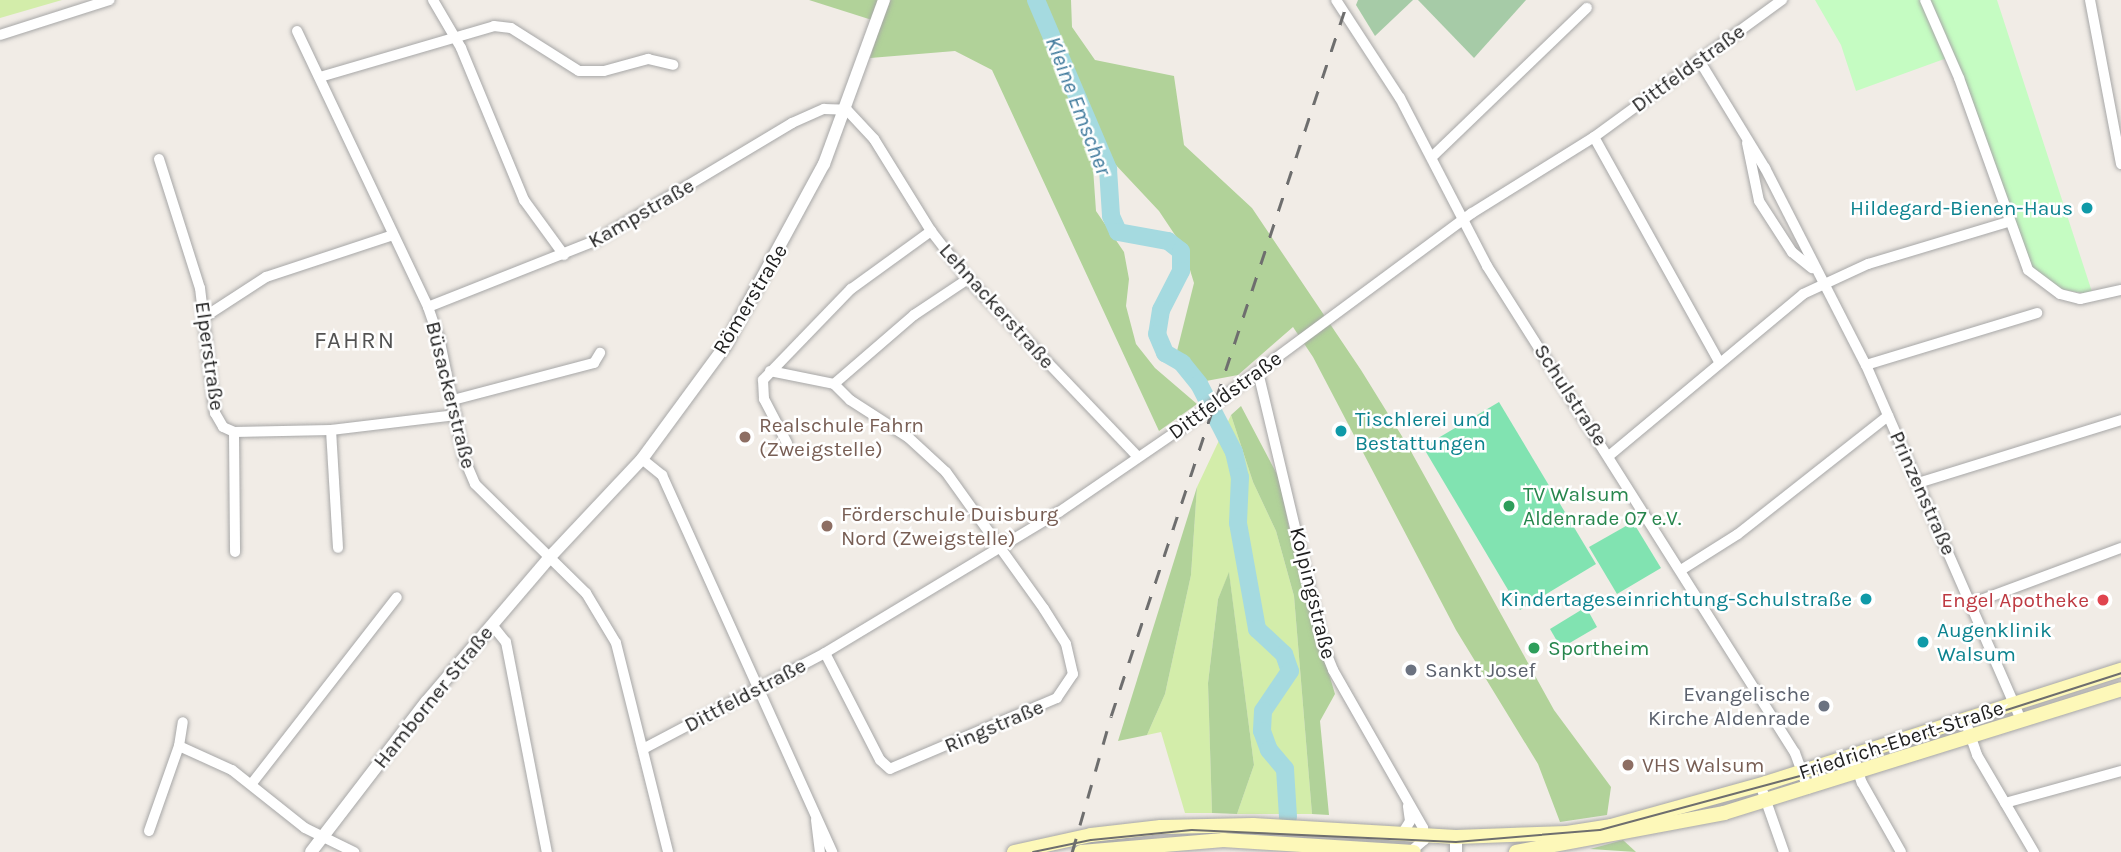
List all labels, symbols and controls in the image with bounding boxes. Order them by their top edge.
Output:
street label: Dittfeldstraße [1626,18,1750,118]
water label: Kleine Emscher [1039,33,1117,179]
street label: Kampstraße [584,173,698,253]
place label: Hildegard-Bienen-Haus [1850,195,2073,221]
marker: Hildegard-Bienen-Haus [2079,200,2095,216]
street label: Lehnackerstraße [934,238,1060,374]
street label: Römerstraße [707,239,793,359]
street label: Elperstraße [190,300,230,412]
street label: Büsackerstraße [420,319,482,471]
district label: FAHRN [315,327,395,355]
street label: Schulstraße [1529,339,1613,451]
street label: Dittfeldstraße [1163,345,1287,445]
place label: Tischlerei und Bestattungen [1355,406,1490,456]
place label: Realschule Fahrn (Zweigstelle) [759,412,924,462]
marker: Tischlerei und Bestattungen [1333,423,1349,439]
street label: Prinzenstraße [1884,427,1962,559]
marker: Realschule Fahrn (Zweigstelle) [737,429,753,445]
place label: TV Walsum Aldenrade 07 e.V. [1523,481,1682,531]
marker: TV Walsum Aldenrade 07 e.V. [1501,498,1517,514]
place label: Förderschule Duisburg Nord (Zweigstelle) [841,501,1058,551]
marker: Förderschule Duisburg Nord (Zweigstelle) [819,518,835,534]
street label: Kolpingstraße [1284,524,1342,662]
place label: Kindertageseinrichtung-Schulstraße [1500,586,1852,612]
place label: Engel Apotheke [1941,587,2089,613]
marker: Kindertageseinrichtung-Schulstraße [1858,591,1874,607]
marker: Engel Apotheke [2095,592,2111,608]
place label: Augenklinik Walsum [1937,617,2052,667]
street label: Hamborner Straße [368,621,498,773]
marker: Augenklinik Walsum [1915,634,1931,650]
place label: Sportheim [1548,635,1649,661]
marker: Sportheim [1526,640,1542,656]
street label: Dittfeldstraße [680,652,810,738]
place label: Sankt Josef [1425,657,1536,683]
marker: Sankt Josef [1403,662,1419,678]
place label: Evangelische Kirche Aldenrade [1648,681,1810,731]
street label: Ringstraße [941,694,1047,758]
street label: Friedrich-Ebert-Straße [1795,695,2007,785]
marker: Evangelische Kirche Aldenrade [1816,698,1832,714]
place label: VHS Walsum [1642,752,1764,778]
marker: VHS Walsum [1620,757,1636,773]

